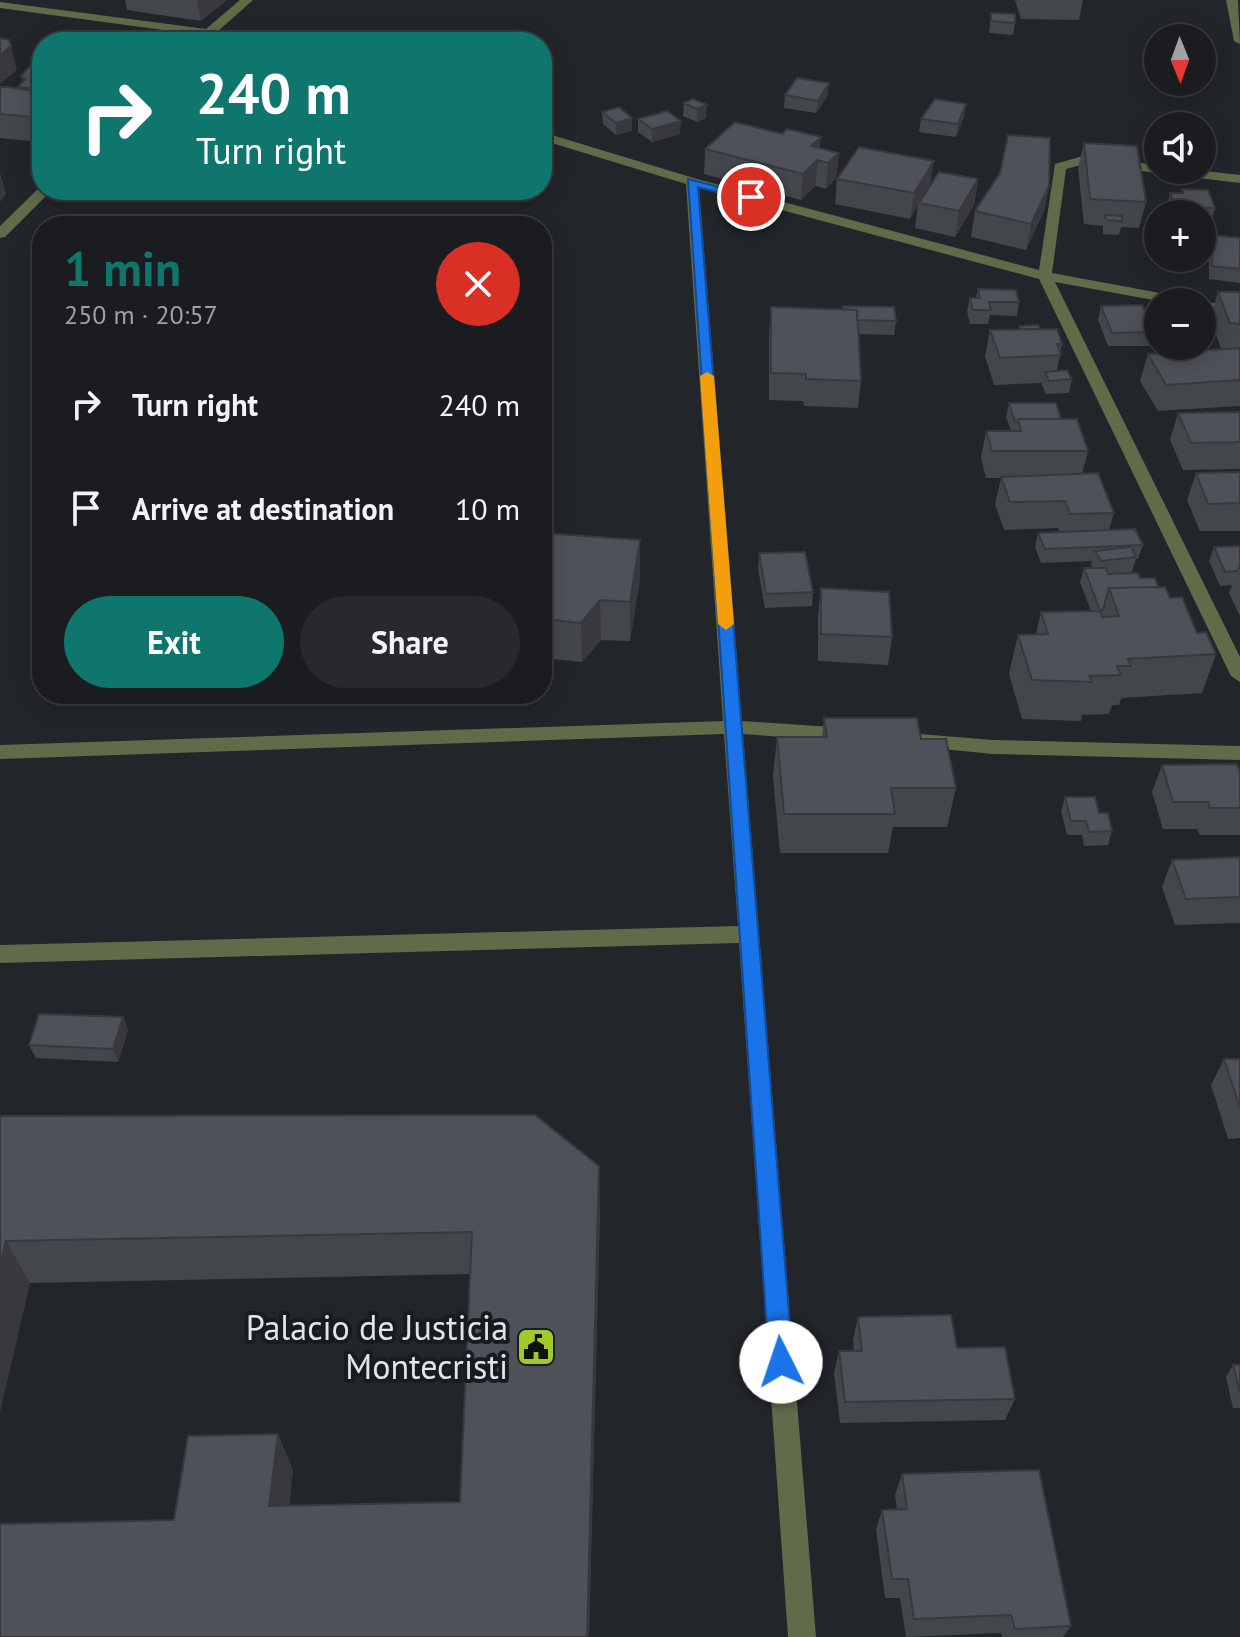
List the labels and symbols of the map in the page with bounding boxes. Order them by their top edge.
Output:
north arrow [1144,24,1216,96]
pin [717,163,785,231]
place label: Palacio de Justicia Montecristi [246,1305,508,1388]
position arrow [739,1320,823,1404]
public building icon: Palacio de Justicia Montecristi [515,1326,557,1368]

